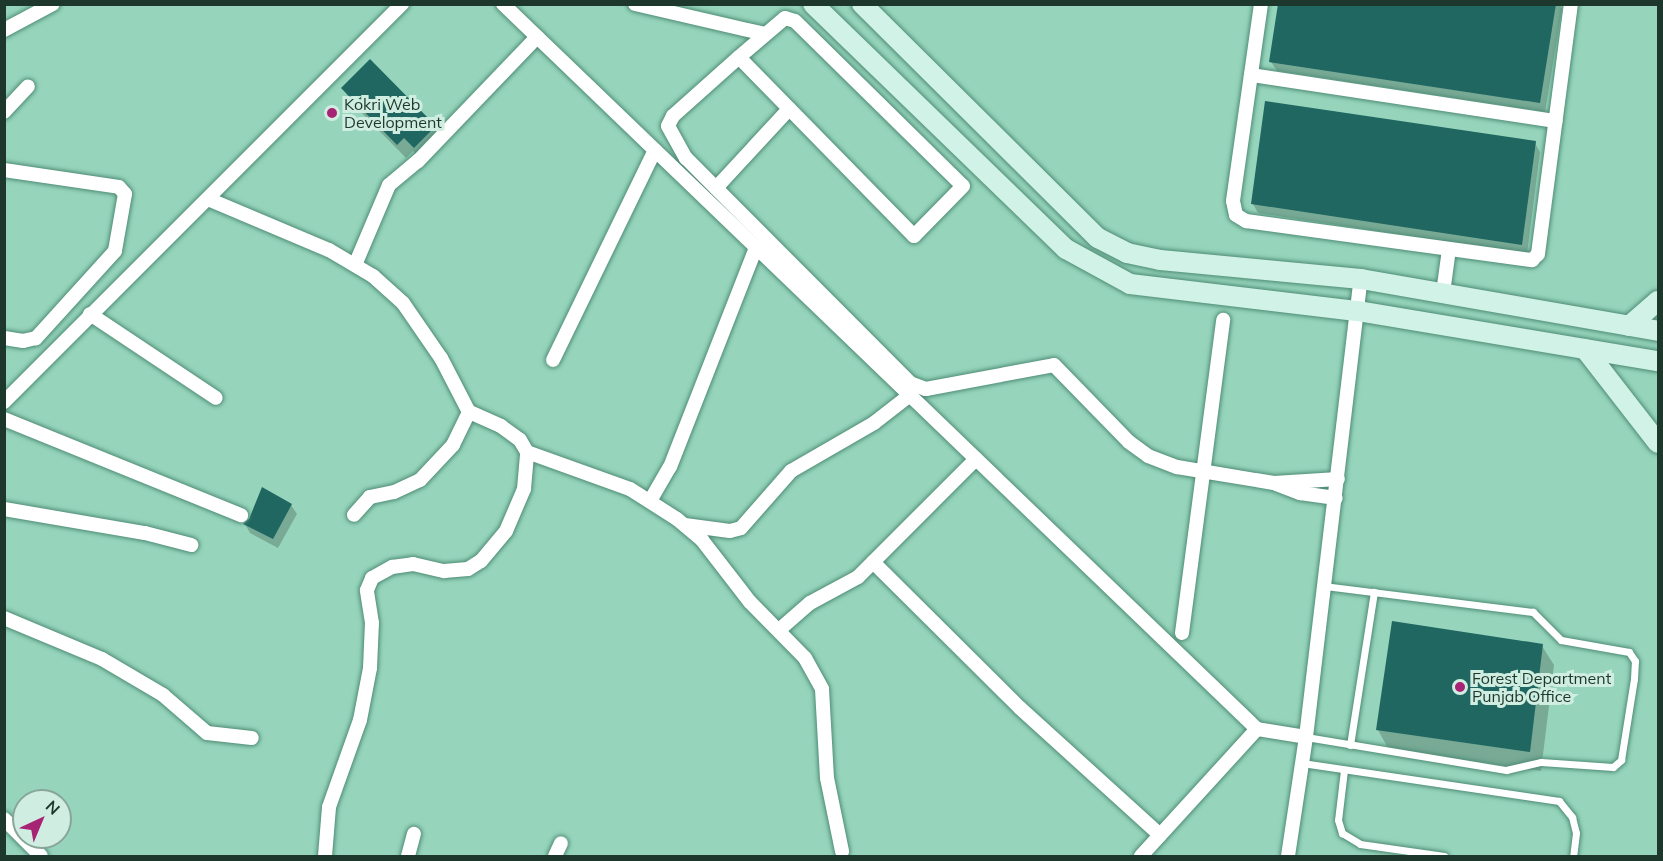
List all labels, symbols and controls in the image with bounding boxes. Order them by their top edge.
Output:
place label: Kokri Web Development [344,94,442,132]
marker: Kokri Web Development [325,106,339,120]
place label: Forest Department Punjab Office [1472,668,1611,706]
marker: Forest Department Punjab Office [1453,680,1467,694]
north arrow [12,789,72,849]
text: N [42,796,64,819]

